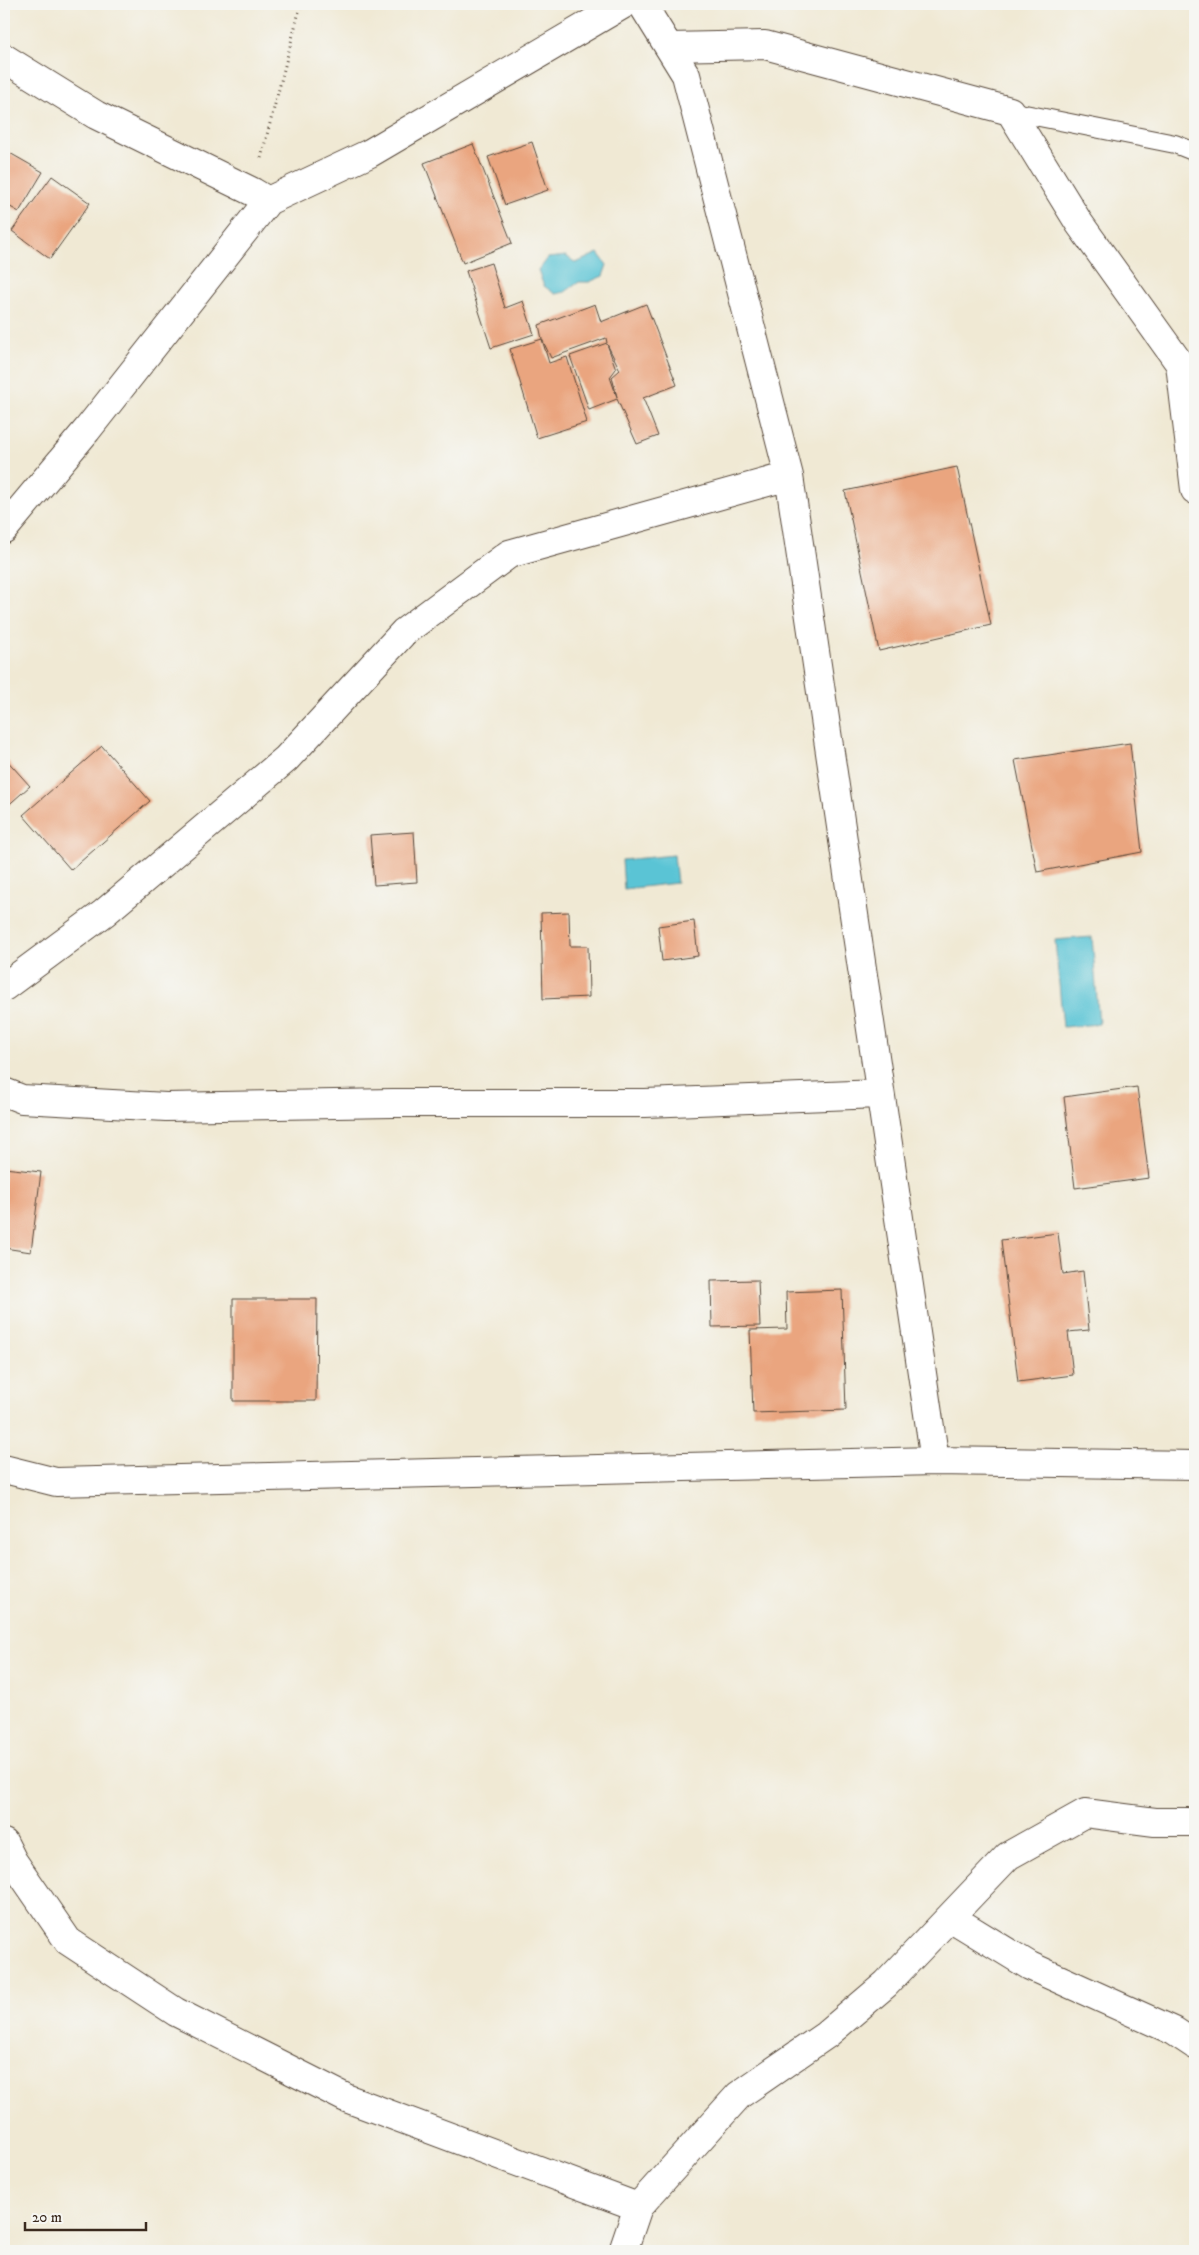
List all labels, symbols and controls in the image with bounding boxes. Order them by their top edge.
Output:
scale bar [25,2200,146,2232]
text: 20 m [32,2208,62,2227]

